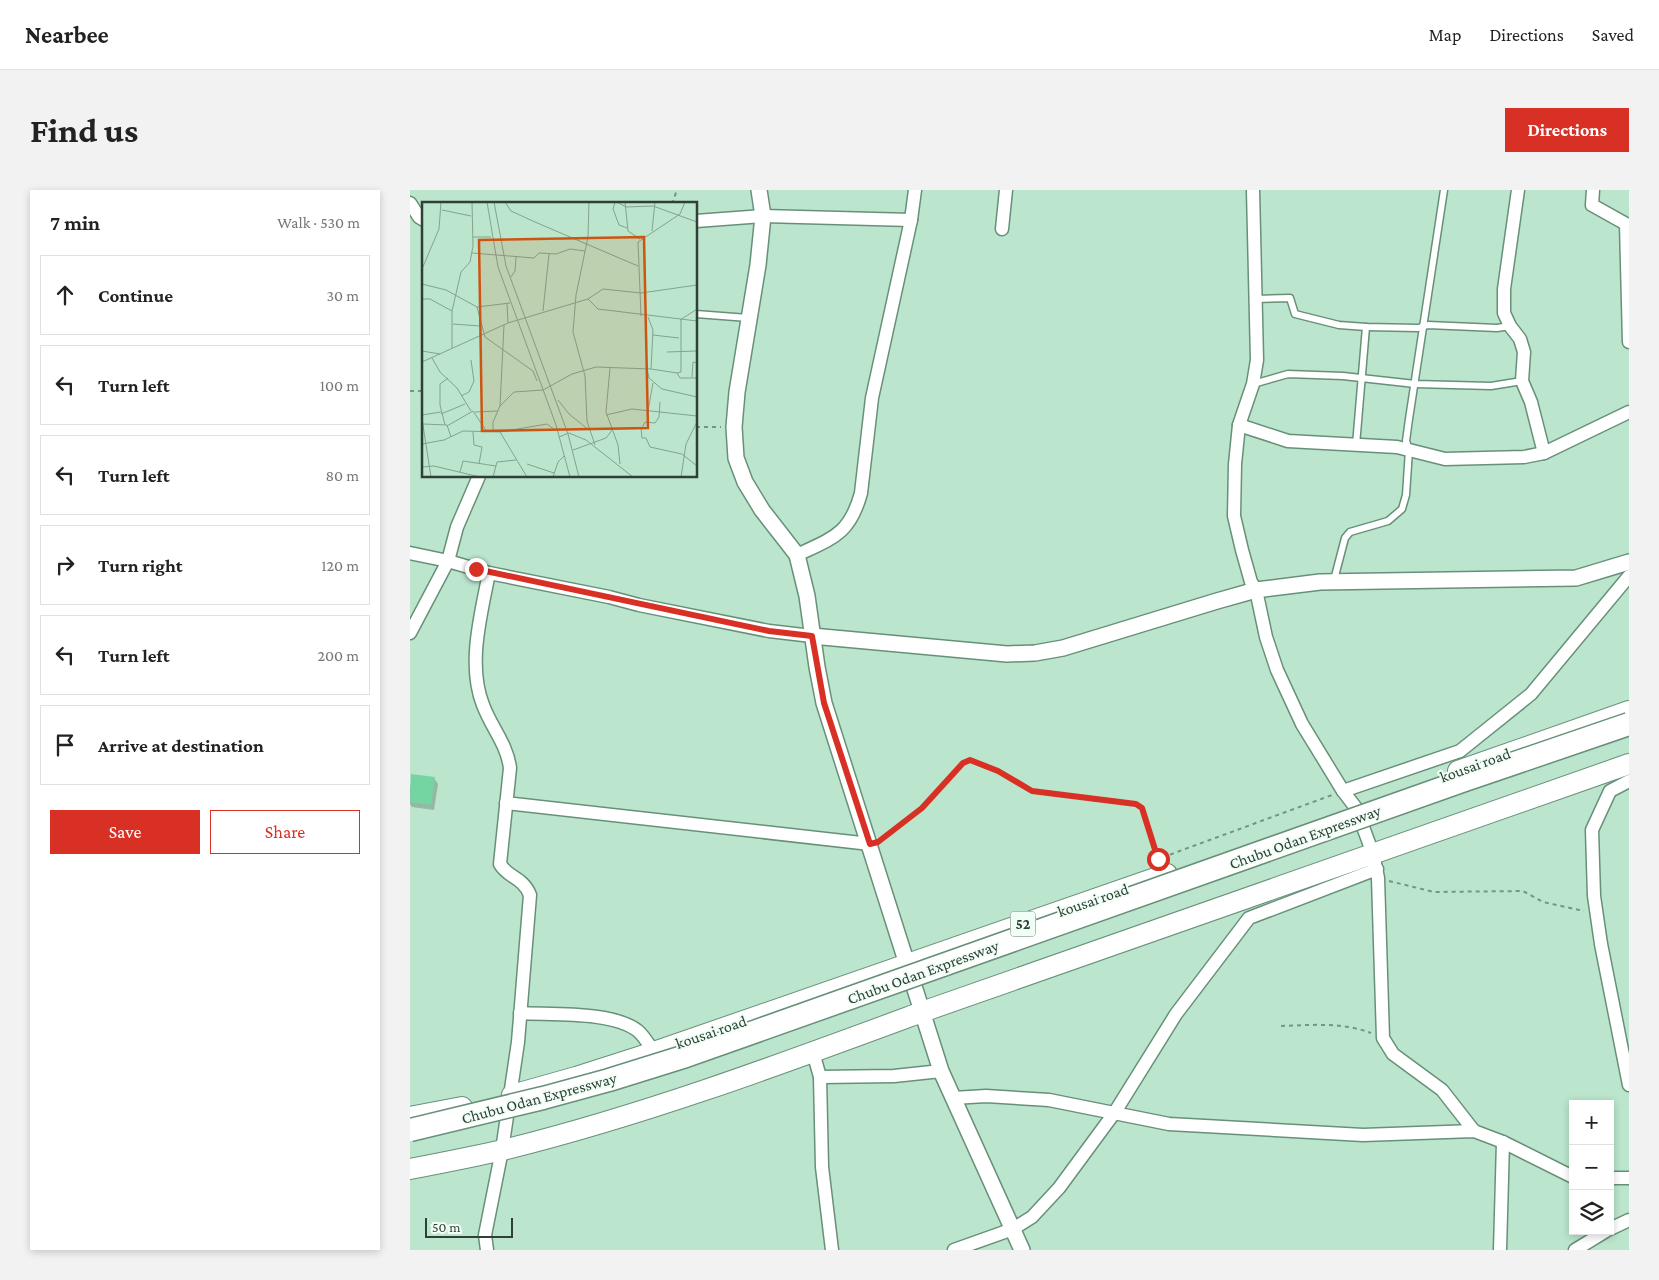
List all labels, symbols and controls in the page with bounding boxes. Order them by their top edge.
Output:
text: Nearbee [25,21,109,48]
text: Map [1429,25,1461,45]
text: Directions [1489,25,1564,45]
text: Saved [1592,25,1634,45]
button: Directions [1505,108,1629,152]
text: Find us [30,111,138,150]
inset map [422,202,698,478]
text: 7 min [50,211,100,235]
text: Walk · 530 m [277,214,360,231]
icon: ahead [51,281,79,309]
text: Continue [98,285,173,306]
text: 30 m [327,287,359,304]
icon: left [51,371,79,399]
text: Turn left [98,375,170,396]
text: 100 m [320,377,359,394]
icon: left [51,461,79,489]
text: Turn left [98,465,170,486]
text: 80 m [325,467,359,484]
icon: right [51,551,79,579]
text: Turn right [98,555,183,576]
text: 120 m [321,557,359,574]
route end [465,558,488,581]
icon: left [51,641,79,669]
text: Turn left [98,645,170,666]
text: 200 m [317,647,359,664]
icon: arrive [51,731,79,759]
text: Arrive at destination [98,735,264,756]
street label: kousai road [1437,744,1513,786]
street label: Chubu Odan Expressway [1227,801,1384,873]
button: Save [50,810,200,854]
button: Share [210,810,360,854]
route start [1147,848,1170,871]
street label: kousai road [1055,880,1131,920]
road number: 52 [1010,912,1036,936]
street label: Chubu Odan Expressway [845,936,1002,1008]
street label: kousai road [673,1012,749,1052]
street label: Chubu Odan Expressway [460,1069,619,1128]
map controls [1569,1100,1614,1235]
button: + [1569,1100,1614,1145]
button: − [1569,1145,1614,1190]
button: layers [1569,1190,1614,1235]
scale bar [425,1215,512,1238]
text: 50 m [432,1219,460,1235]

